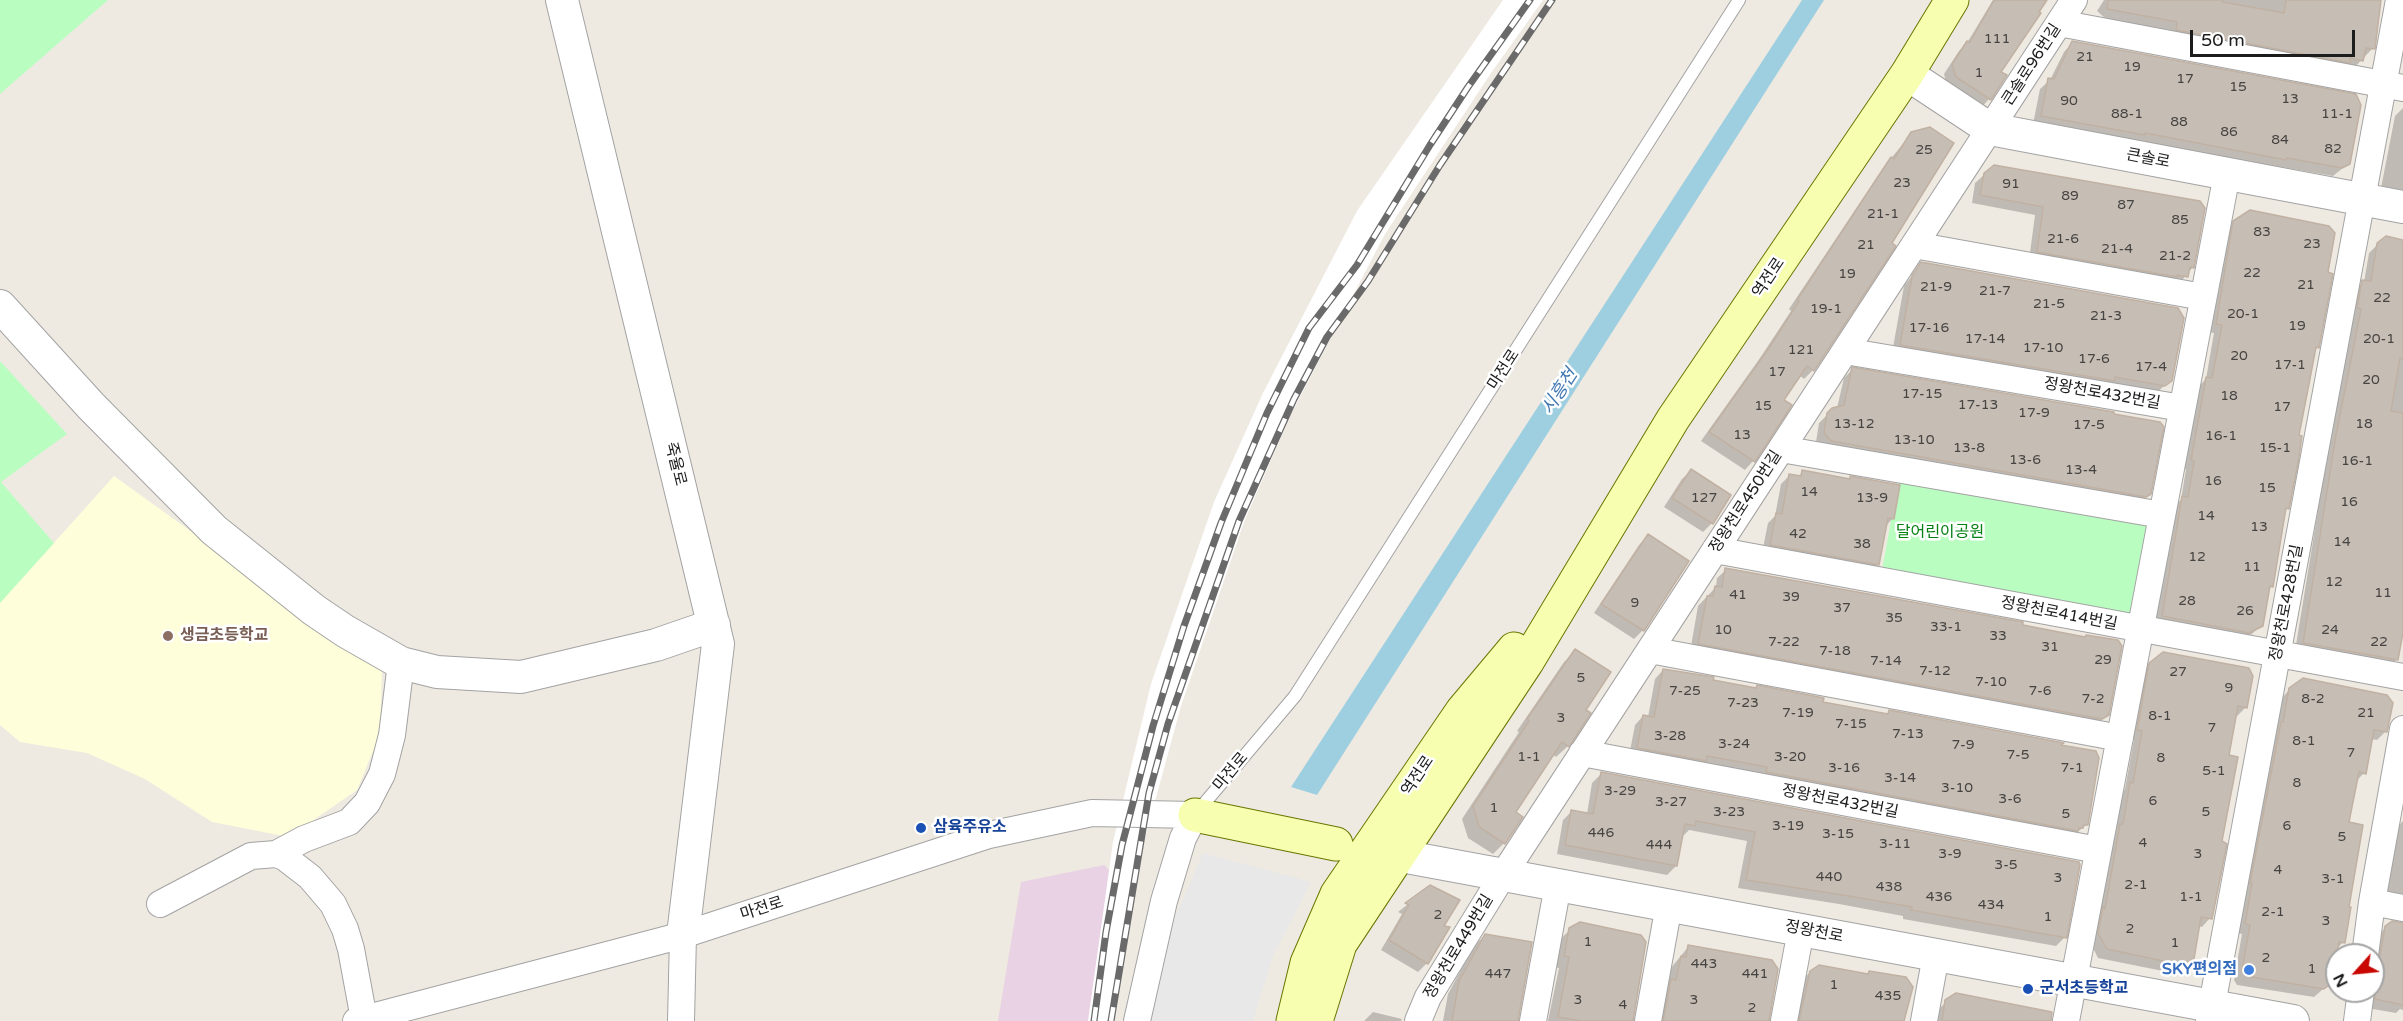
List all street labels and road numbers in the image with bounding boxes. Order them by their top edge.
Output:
street label: 큰솔로96번길 [1998,20,2066,110]
street label: 큰솔로 [2124,145,2172,173]
street label: 역전로 [1749,254,1789,302]
street label: 마전로 [1484,346,1524,394]
street label: 정왕천로432번길 [2042,374,2162,414]
street label: 죽율로 [660,440,690,488]
street label: 정왕천로450번길 [1706,447,1786,557]
street label: 정왕천로428번길 [2266,543,2308,663]
street label: 정왕천로414번길 [1999,593,2119,635]
street label: 마전로 [1209,749,1253,795]
street label: 역전로 [1398,752,1438,800]
street label: 정왕천로432번길 [1780,781,1900,823]
street label: 정왕천로449번길 [1420,891,1498,1003]
street label: 마전로 [738,893,786,925]
street label: 정왕천로 [1783,917,1845,947]

